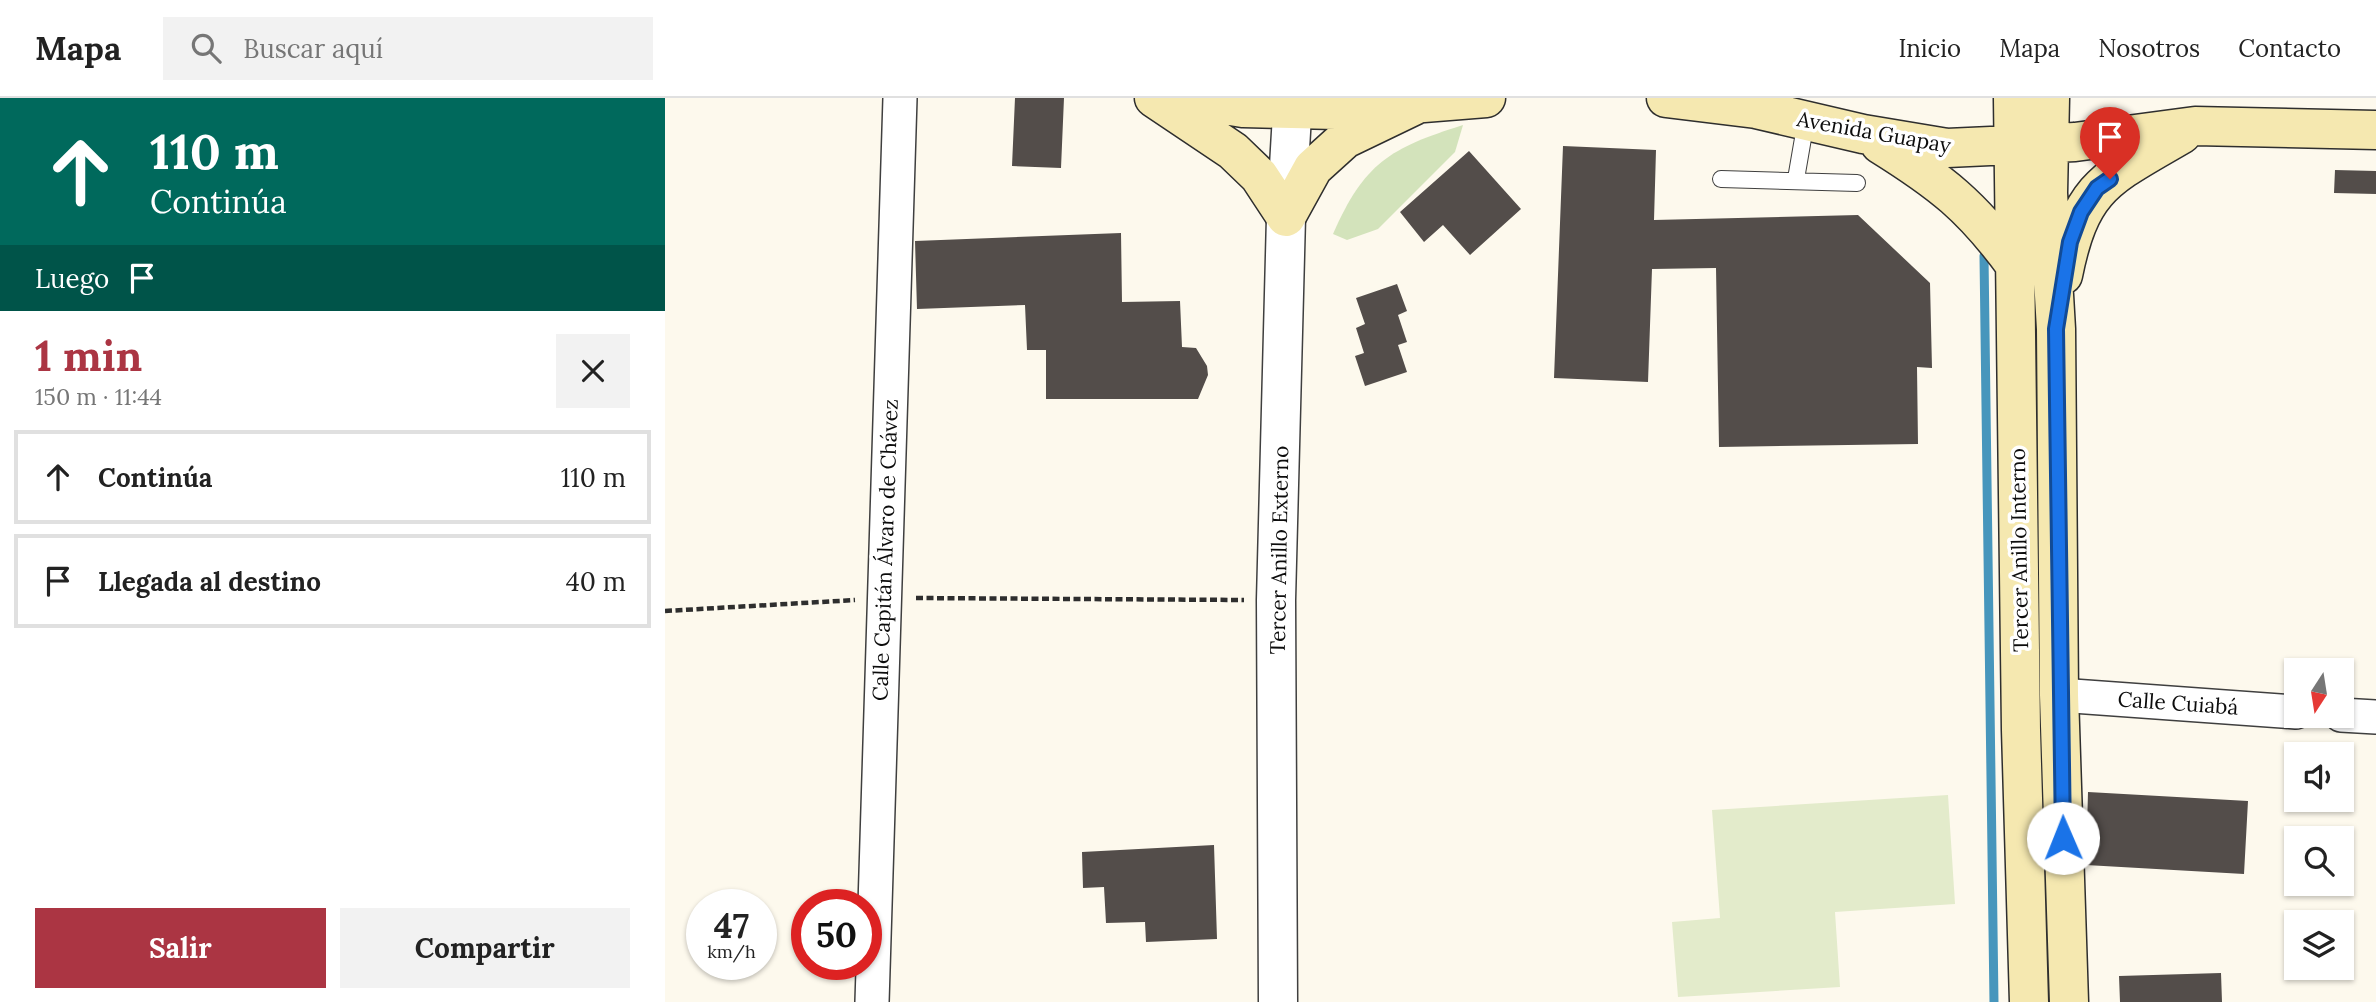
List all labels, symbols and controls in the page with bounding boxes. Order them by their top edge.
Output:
search box [163,17,653,80]
text: Mapa [35,27,121,69]
icon: search [187,29,225,67]
text: Buscar aquí [243,32,383,65]
text: Inicio [1898,33,1961,64]
text: Mapa [1999,33,2060,64]
text: Nosotros [2098,33,2200,64]
text: Contacto [2238,33,2341,64]
street label: Avenida Guapay [1794,105,1953,159]
pin [2080,107,2140,179]
icon: arrive [2091,118,2129,156]
text: 110 m [150,120,279,182]
icon: ahead [35,126,126,217]
text: Continúa [150,181,287,222]
icon: arrive [123,259,161,297]
text: Luego [35,262,109,295]
text: 1 min [35,329,142,383]
button: close [556,334,630,408]
text: 150 m · 11:44 [35,382,162,411]
street label: Calle Capitán Álvaro de Chávez [866,399,904,701]
street label: Tercer Anillo Externo [1264,445,1294,655]
street label: Tercer Anillo Interno [2004,448,2034,652]
icon: ahead [39,458,77,496]
text: Continúa [98,461,212,494]
text: 110 m [561,461,626,494]
icon: arrive [39,562,77,600]
text: Llegada al destino [98,565,321,598]
text: 40 m [566,565,626,598]
north arrow [2284,658,2354,728]
map controls [2284,658,2354,980]
street label: Calle Cuiabá [2117,685,2239,721]
button: sound [2284,742,2354,812]
position arrow [2026,801,2100,875]
button: search [2284,826,2354,896]
speed limit sign: 50 [791,889,882,980]
text: 47 [714,903,749,948]
button: Salir [35,908,326,988]
button: Compartir [340,908,630,988]
button: layers [2284,910,2354,980]
text: km/h [707,940,756,963]

